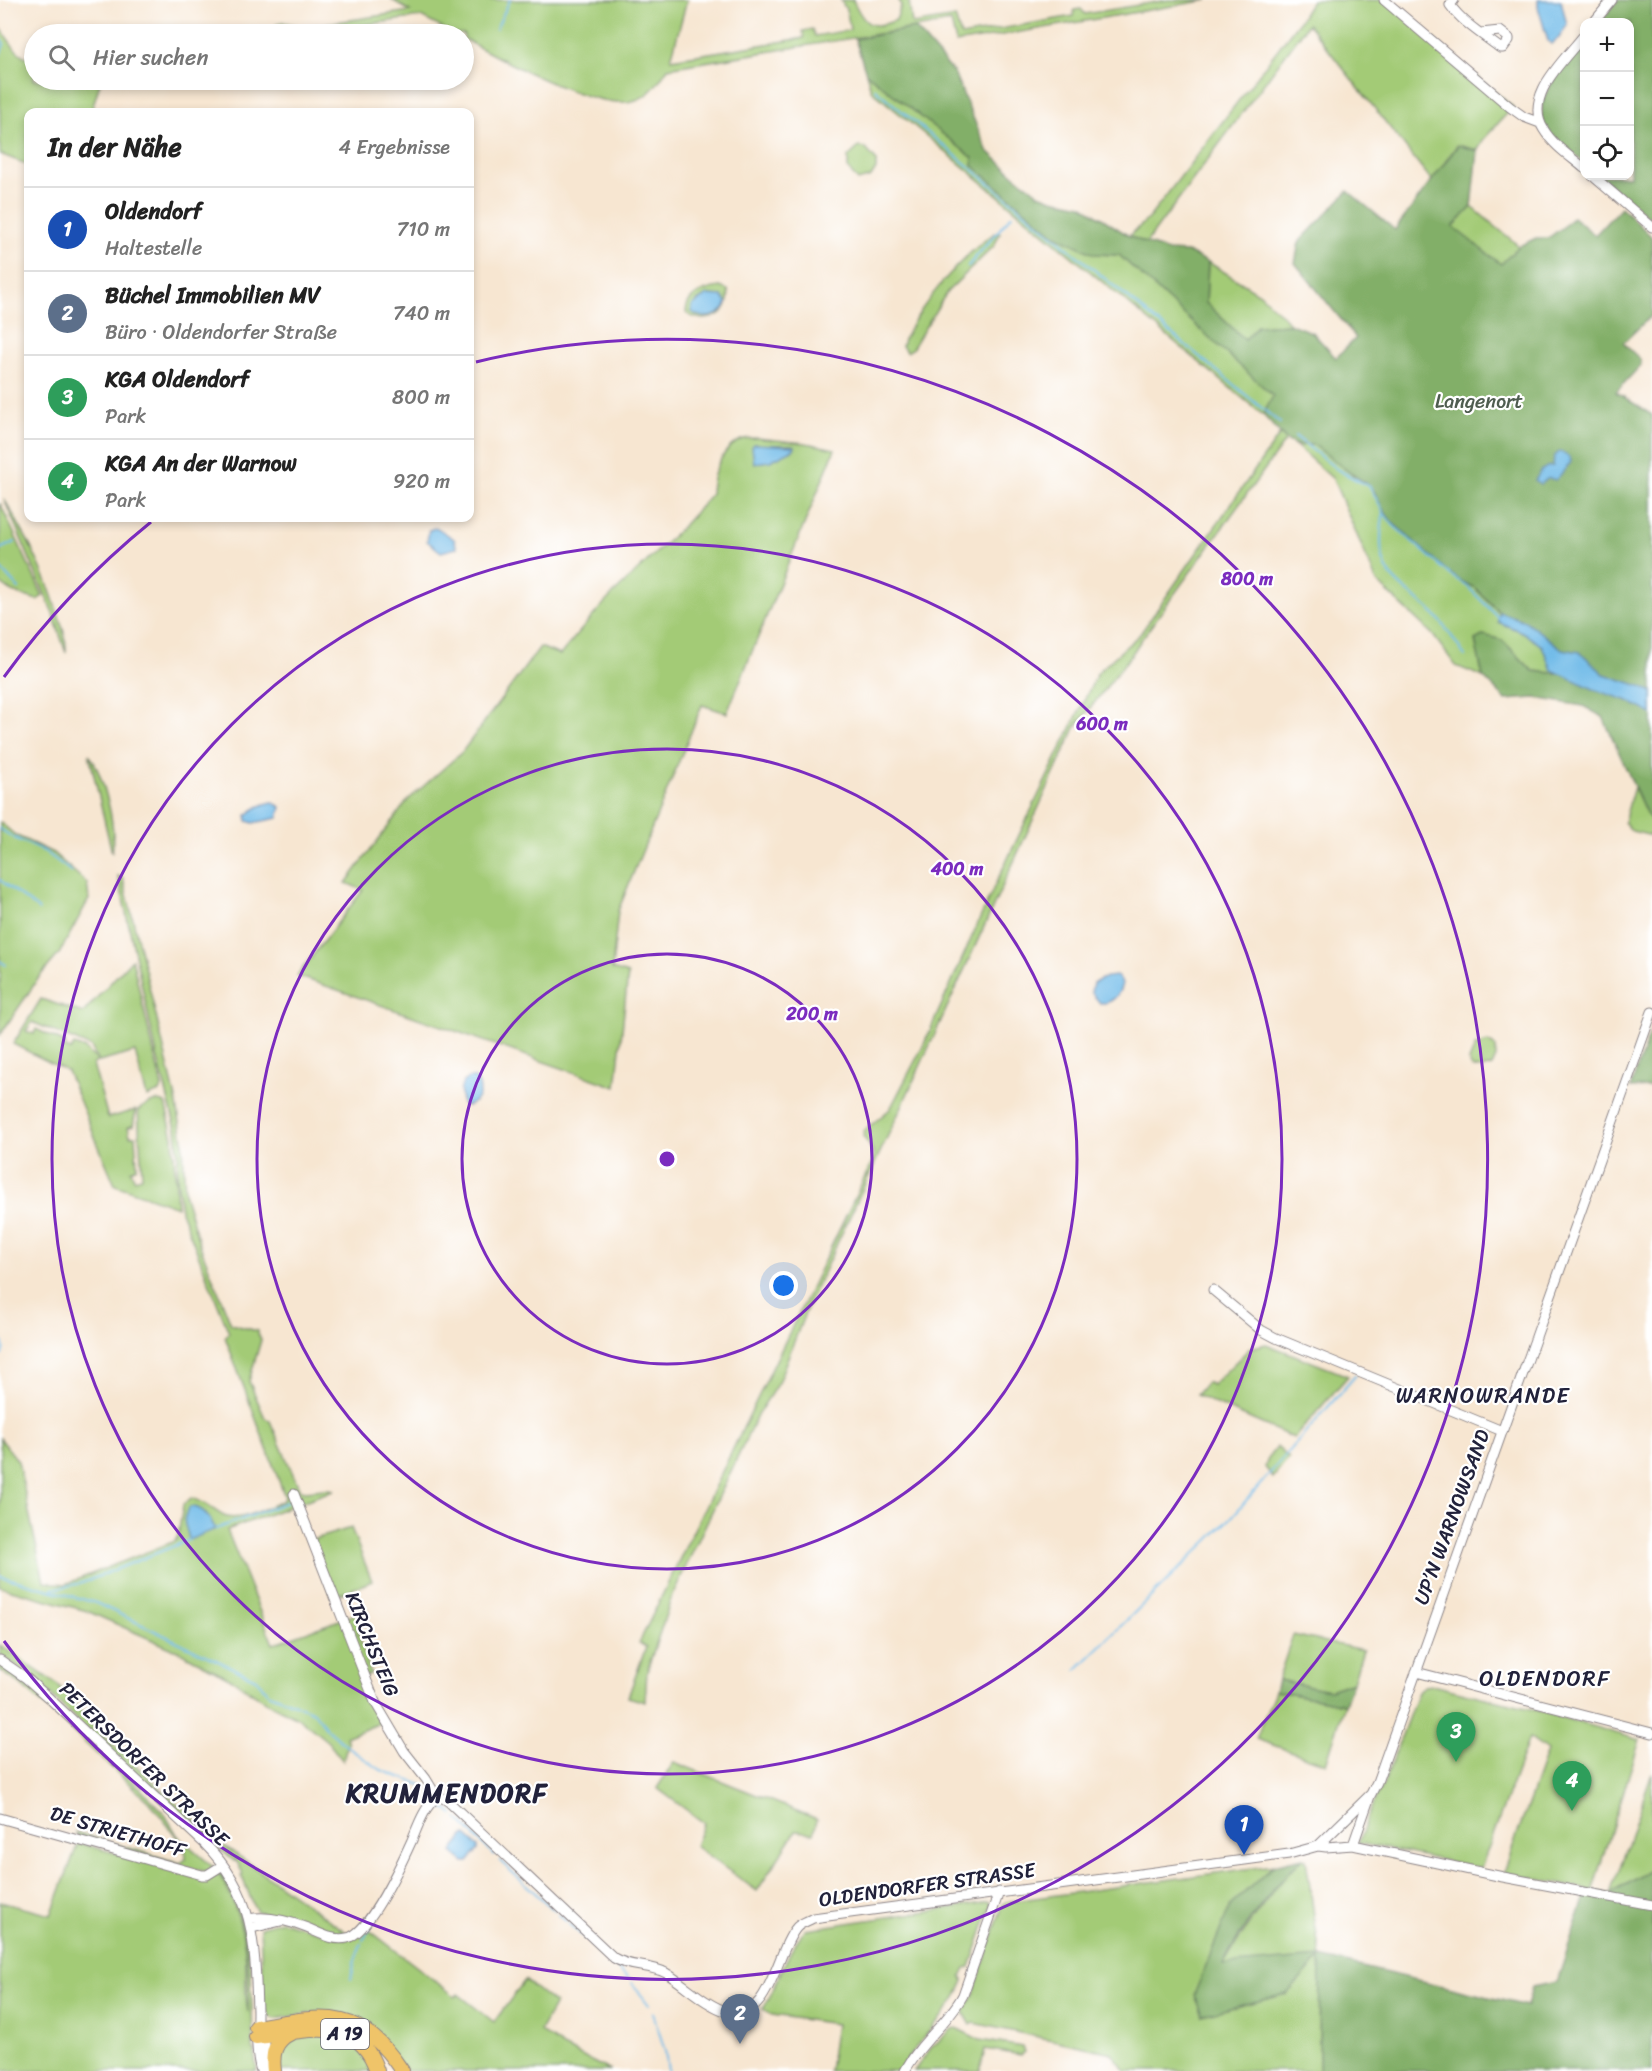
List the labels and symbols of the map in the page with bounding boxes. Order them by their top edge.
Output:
park label: Langenort [1435,384,1523,419]
text: 800 m [1220,563,1273,595]
text: 600 m [1075,708,1128,740]
text: 400 m [930,853,983,885]
text: 200 m [785,998,838,1030]
centre of rings [657,1149,677,1169]
your location [769,1271,798,1300]
district label: WARNOWRANDE [1396,1376,1570,1415]
street label: UP’N WARNOWSAND [1404,1424,1500,1610]
street label: KIRCHSTEIG [335,1586,409,1702]
district label: OLDENDORF [1479,1659,1611,1698]
street label: PETERSDORFER STRASSE [51,1673,239,1856]
pin: 3 [1436,1712,1476,1762]
pin: 4 [1552,1762,1592,1811]
district label: KRUMMENDORF [345,1770,549,1816]
street label: DE STRIETHOFF [46,1796,192,1869]
pin: 1 [1224,1806,1264,1855]
street label: OLDENDORFER STRASSE [817,1852,1039,1917]
pin: 2 [720,1994,760,2044]
road number: A 19 [321,2019,369,2049]

